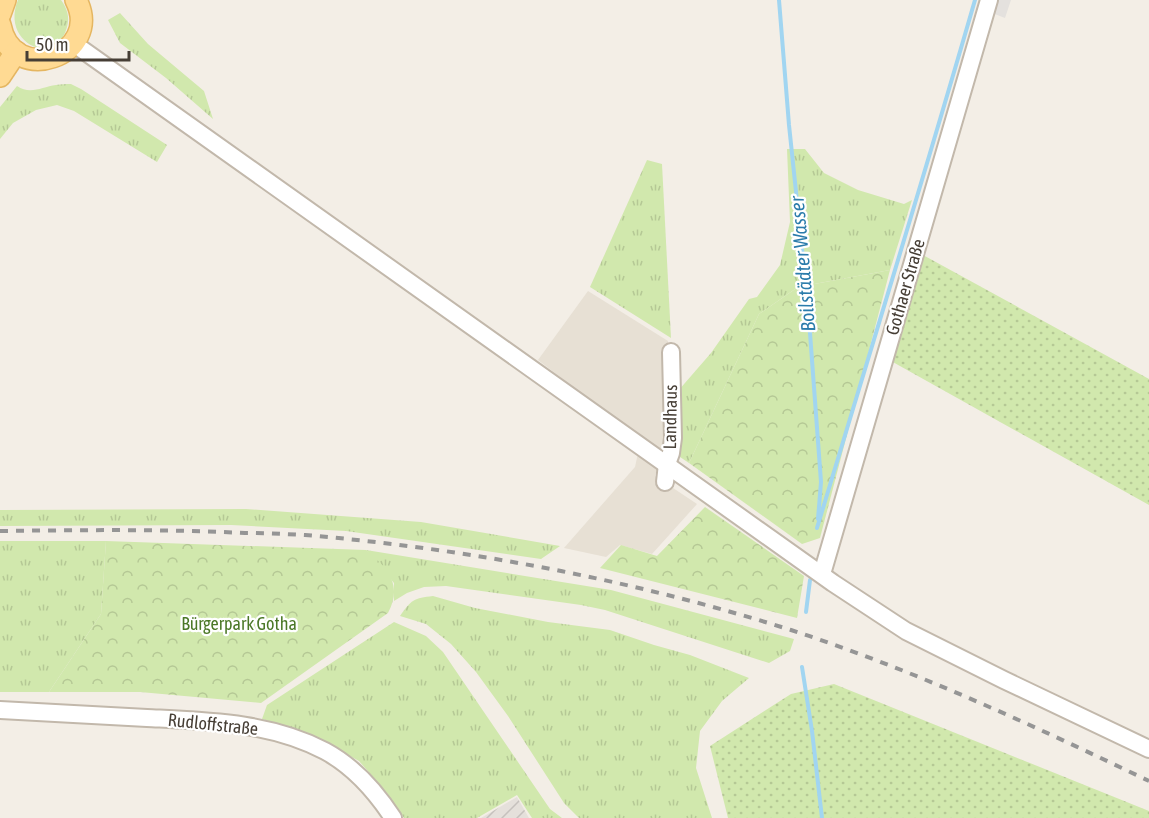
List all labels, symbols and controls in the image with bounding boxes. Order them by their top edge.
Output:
scale bar [27,24,129,62]
text: 50 m [36,34,68,55]
water label: Boilstädter Wasser [785,194,819,333]
street label: Gothaer Straße [881,237,929,337]
street label: Landhaus [659,384,681,450]
park label: Bürgerpark Gotha [181,613,297,634]
street label: Rudloffstraße [167,709,259,739]

